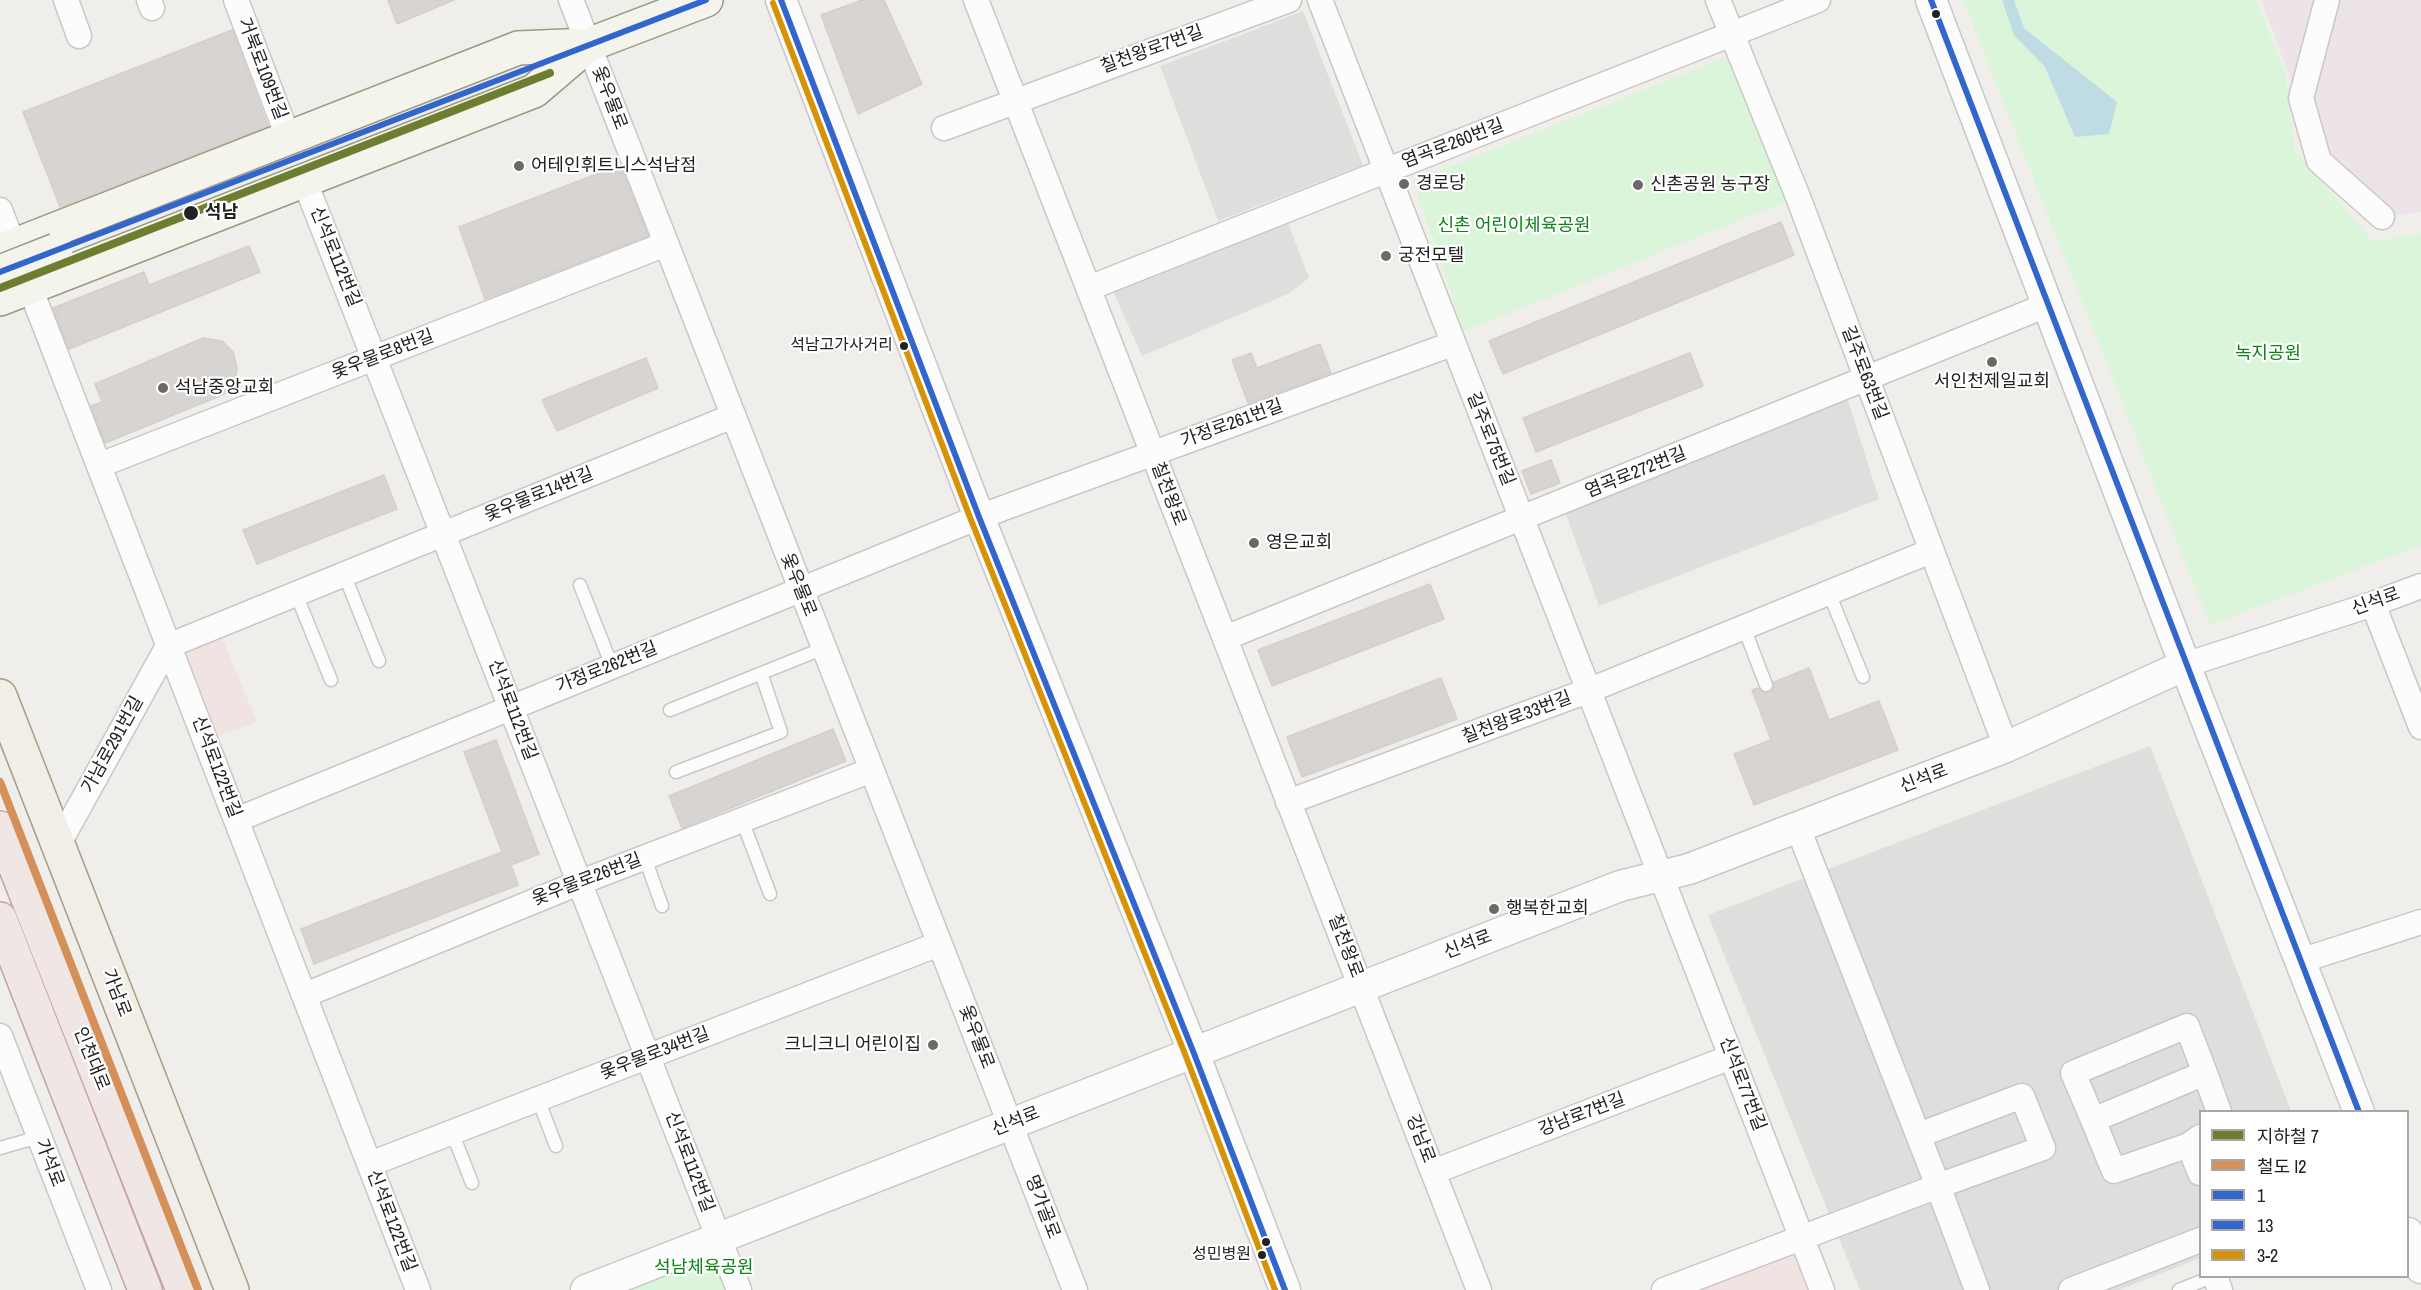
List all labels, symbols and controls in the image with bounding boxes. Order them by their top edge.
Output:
unlabelled marker [1930,8,1942,20]
street label: 거북로109번길 [233,15,291,123]
street label: 칠천왕로7번길 [1098,21,1206,79]
street label: 옻우물로 [587,63,631,133]
street label: 염곡로260번길 [1399,115,1507,173]
place label: 어테인휘트니스석남점 [531,155,697,177]
marker: 어테인휘트니스석남점 [512,159,526,173]
place label: 경로당 [1416,173,1466,195]
place label: 신촌공원 농구장 [1650,174,1770,196]
marker: 경로당 [1397,177,1411,191]
marker: 신촌공원 농구장 [1631,178,1645,192]
place label: 석남 [205,202,238,224]
marker: 석남 [182,204,200,222]
street label: 신석로112번길 [305,204,365,310]
park label: 신촌 어린이체육공원 [1437,215,1591,237]
place label: 궁전모텔 [1398,245,1464,267]
marker: 궁전모텔 [1379,249,1393,263]
street label: 길주로63번길 [1836,323,1892,423]
street label: 옻우물로8번길 [329,326,437,384]
place label: 석남고가사거리 [790,336,893,356]
marker: 석남고가사거리 [898,340,910,352]
park label: 녹지공원 [2235,343,2301,365]
marker: 서인천제일교회 [1985,355,1999,369]
place label: 서인천제일교회 [1934,371,2050,393]
place label: 석남중앙교회 [175,377,274,399]
marker: 석남중앙교회 [156,381,170,395]
street label: 길주로75번길 [1461,389,1519,489]
street label: 가정로261번길 [1178,395,1286,453]
street label: 염곡로272번길 [1582,443,1690,503]
street label: 칠천왕로 [1146,459,1190,529]
street label: 옻우물로14번길 [481,463,597,527]
place label: 영은교회 [1266,532,1332,554]
marker: 영은교회 [1247,536,1261,550]
street label: 옻우물로 [776,550,820,620]
street label: 신석로 [2349,583,2403,621]
street label: 가정로262번길 [553,638,661,698]
street label: 신석로112번길 [483,656,541,764]
street label: 칠천왕로33번길 [1459,687,1575,749]
street label: 가남로291번길 [78,693,148,797]
street label: 신석로122번길 [187,713,245,821]
street label: 신석로 [1897,760,1951,798]
street label: 옻우물로26번길 [529,849,645,911]
place label: 행복한교회 [1506,898,1589,920]
marker: 행복한교회 [1487,902,1501,916]
street label: 칠천왕로 [1323,911,1367,981]
street label: 신석로 [1441,926,1495,964]
street label: 가남로 [97,966,135,1020]
street label: 옻우물로 [954,1002,998,1072]
street label: 옻우물로34번길 [597,1023,713,1085]
street label: 인천대로 [69,1024,113,1094]
place label: 크니크니 어린이집 [784,1034,921,1056]
street label: 신석로77번길 [1714,1034,1770,1134]
marker: 크니크니 어린이집 [926,1038,940,1052]
street label: 강남로7번길 [1536,1089,1628,1141]
street label: 신석로 [989,1103,1043,1141]
street label: 신석로112번길 [660,1108,718,1216]
legend [2199,1110,2409,1278]
street label: 강남로 [1401,1112,1439,1166]
text: 지하철 7 [2257,1124,2319,1149]
street label: 가석로 [30,1136,68,1190]
text: 철도 I2 [2257,1154,2307,1179]
street label: 신석로122번길 [362,1167,420,1275]
street label: 명가골로 [1020,1172,1064,1242]
text: 1 [2257,1183,2265,1208]
text: 13 [2257,1213,2273,1238]
unlabelled marker [1260,1236,1272,1248]
text: 3-2 [2257,1243,2278,1268]
place label: 성민병원 [1192,1245,1251,1265]
marker: 성민병원 [1256,1249,1268,1261]
park label: 석남체육공원 [654,1257,754,1279]

